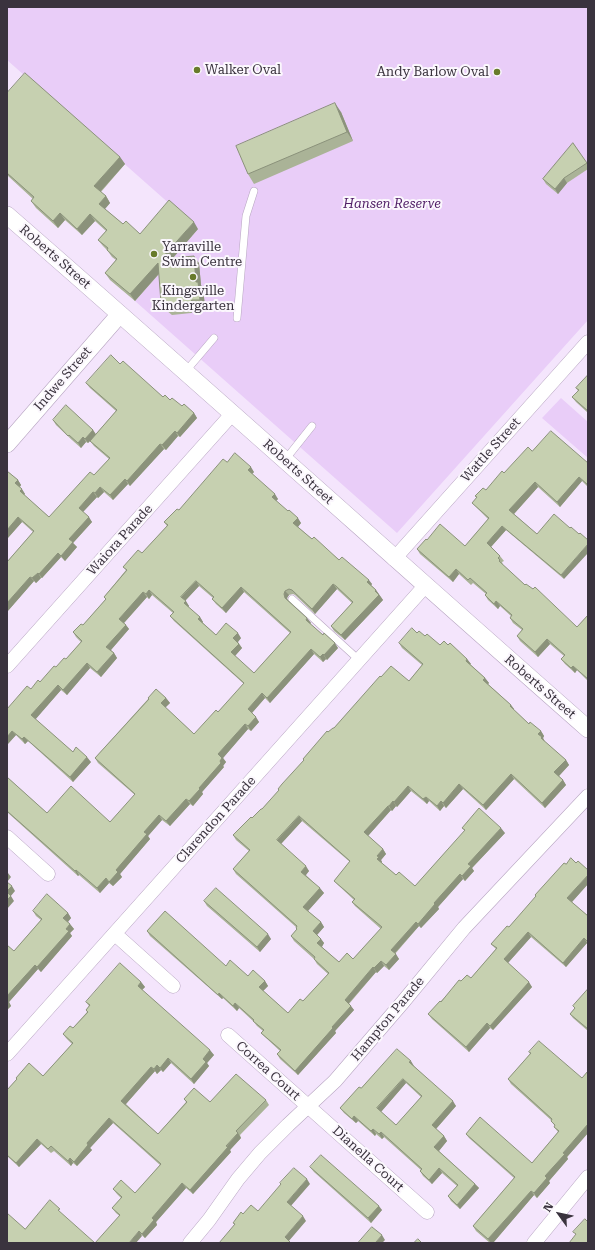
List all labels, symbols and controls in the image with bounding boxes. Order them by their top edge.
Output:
place label: Walker Oval [205,62,281,78]
place label: Andy Barlow Oval [377,64,489,80]
marker: Walker Oval [192,65,202,75]
marker: Andy Barlow Oval [492,67,502,77]
park label: Hansen Reserve [343,196,441,212]
street label: Roberts Street [16,222,94,292]
place label: Yarraville Swim Centre [162,239,242,270]
marker: Yarraville Swim Centre [149,249,159,259]
marker: Kingsville Kindergarten [188,272,198,282]
place label: Kingsville Kindergarten [152,283,234,314]
street label: Indwe Street [31,344,95,414]
street label: Wattle Street [458,415,524,485]
street label: Roberts Street [260,436,336,508]
street label: Waiora Parade [84,501,156,579]
street label: Roberts Street [501,652,579,722]
street label: Clarendon Parade [173,773,259,867]
street label: Hampton Parade [348,974,428,1064]
street label: Correa Court [233,1038,303,1104]
street label: Dianella Court [329,1123,407,1195]
north arrow [539,1194,579,1234]
text: N [541,1200,556,1214]

